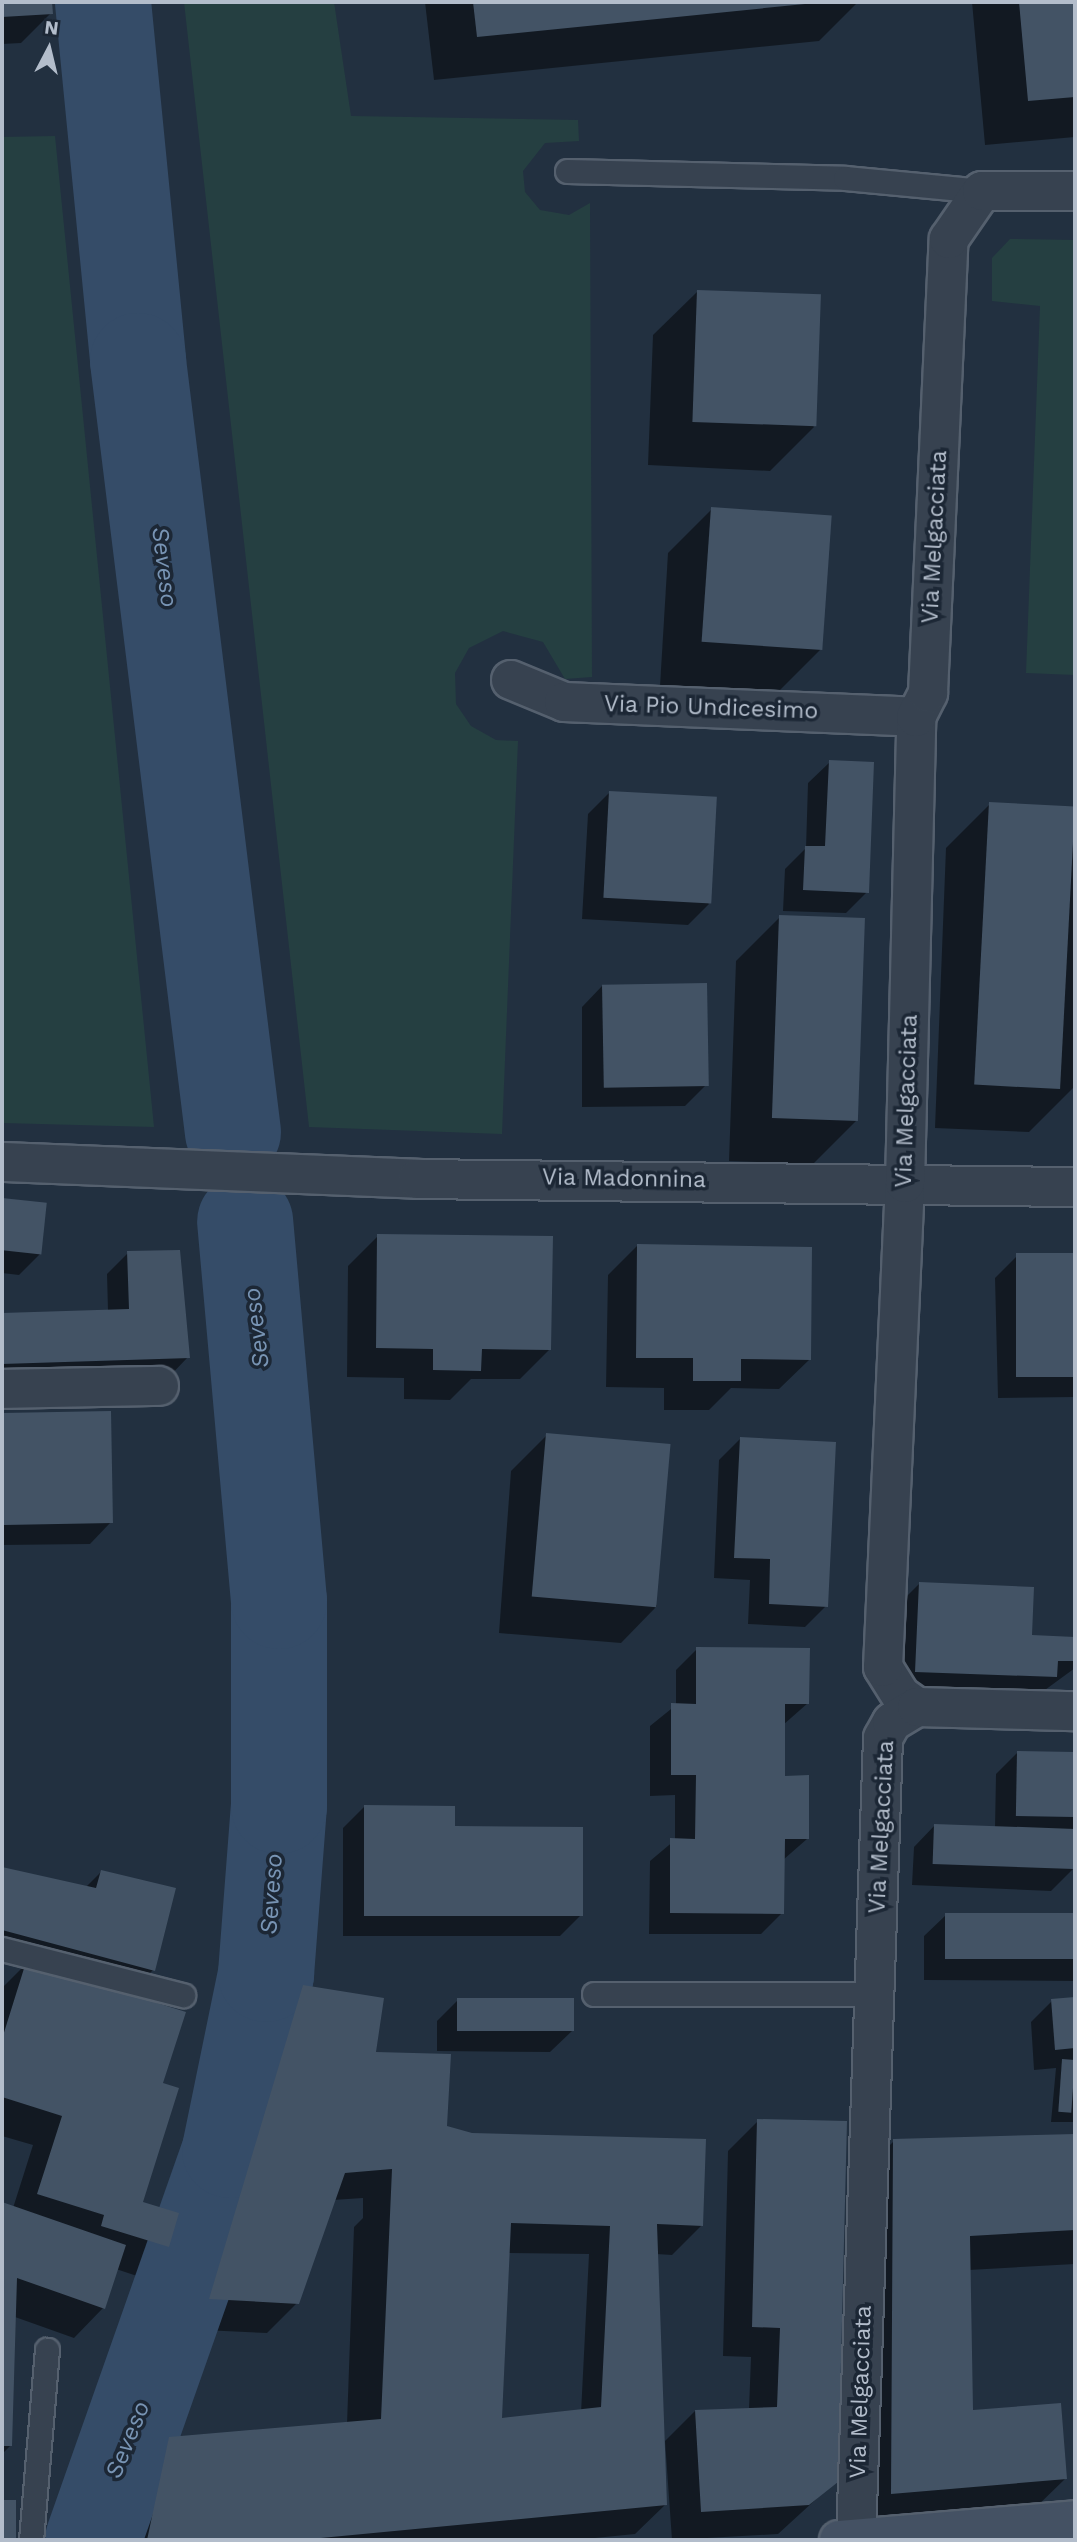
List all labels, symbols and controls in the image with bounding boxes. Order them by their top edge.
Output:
north arrow [14,14,84,84]
text: N [43,15,60,40]
street label: Via Melgacciata [917,449,953,625]
water label: Seveso [145,525,183,609]
street label: Via Pio Undicesimo [603,690,819,726]
street label: Via Melgacciata [890,1014,924,1188]
street label: Via Madonnina [542,1164,706,1194]
water label: Seveso [238,1286,276,1370]
street label: Via Melgacciata [864,1739,900,1915]
water label: Seveso [255,1853,289,1935]
street label: Via Melgacciata [844,2305,878,2479]
water label: Seveso [99,2397,157,2483]

